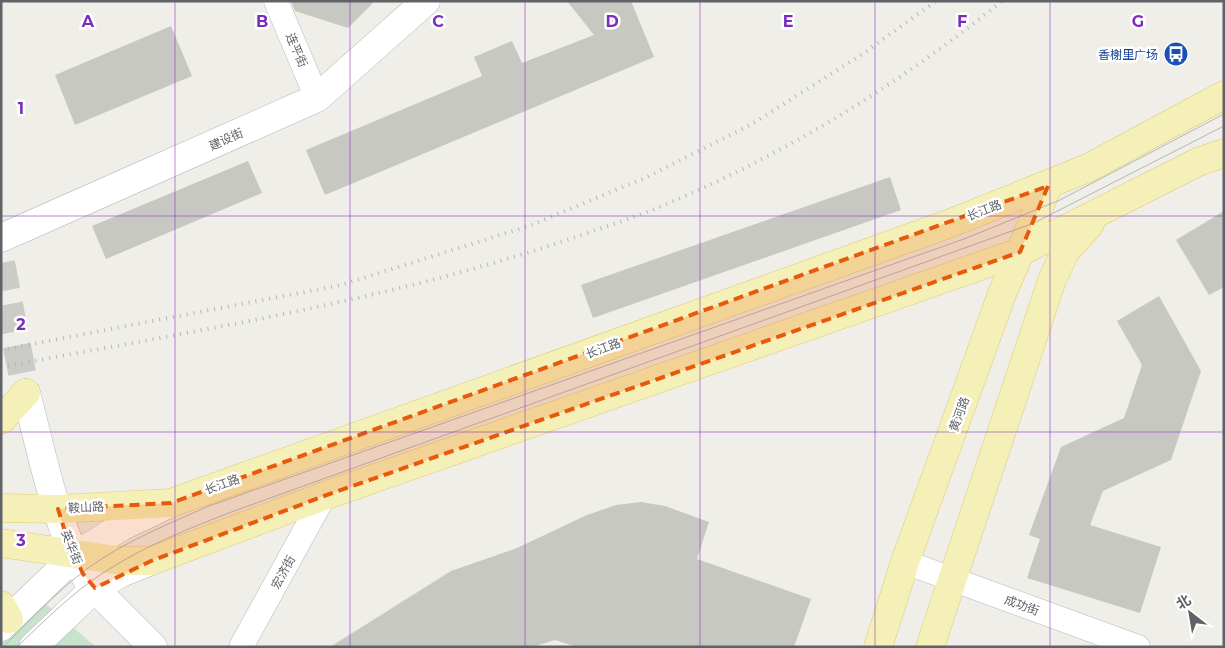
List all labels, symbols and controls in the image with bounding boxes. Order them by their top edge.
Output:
text: A [81,12,95,31]
text: B [256,12,268,31]
text: C [432,12,444,31]
text: D [605,12,619,31]
text: E [783,12,793,31]
text: F [957,12,967,31]
text: G [1132,12,1144,31]
street label: 连平街 [283,30,311,70]
bus stop icon: 香榭里广场 [1163,41,1189,67]
place label: 香榭里广场 [1098,47,1158,62]
text: 1 [18,99,24,118]
street label: 建设街 [206,125,246,153]
street label: 长江路 [965,197,1003,223]
text: 2 [16,315,26,334]
street label: 长江路 [584,335,622,361]
street label: 黄河路 [946,395,972,433]
street label: 长江路 [203,471,241,497]
street label: 鞍山路 [68,499,104,515]
street label: 英华街 [58,527,86,567]
text: 3 [15,531,26,550]
street label: 宏济街 [268,553,298,591]
north arrow [1165,588,1215,638]
text: 北 [1173,591,1194,613]
street label: 成功街 [1003,592,1041,618]

